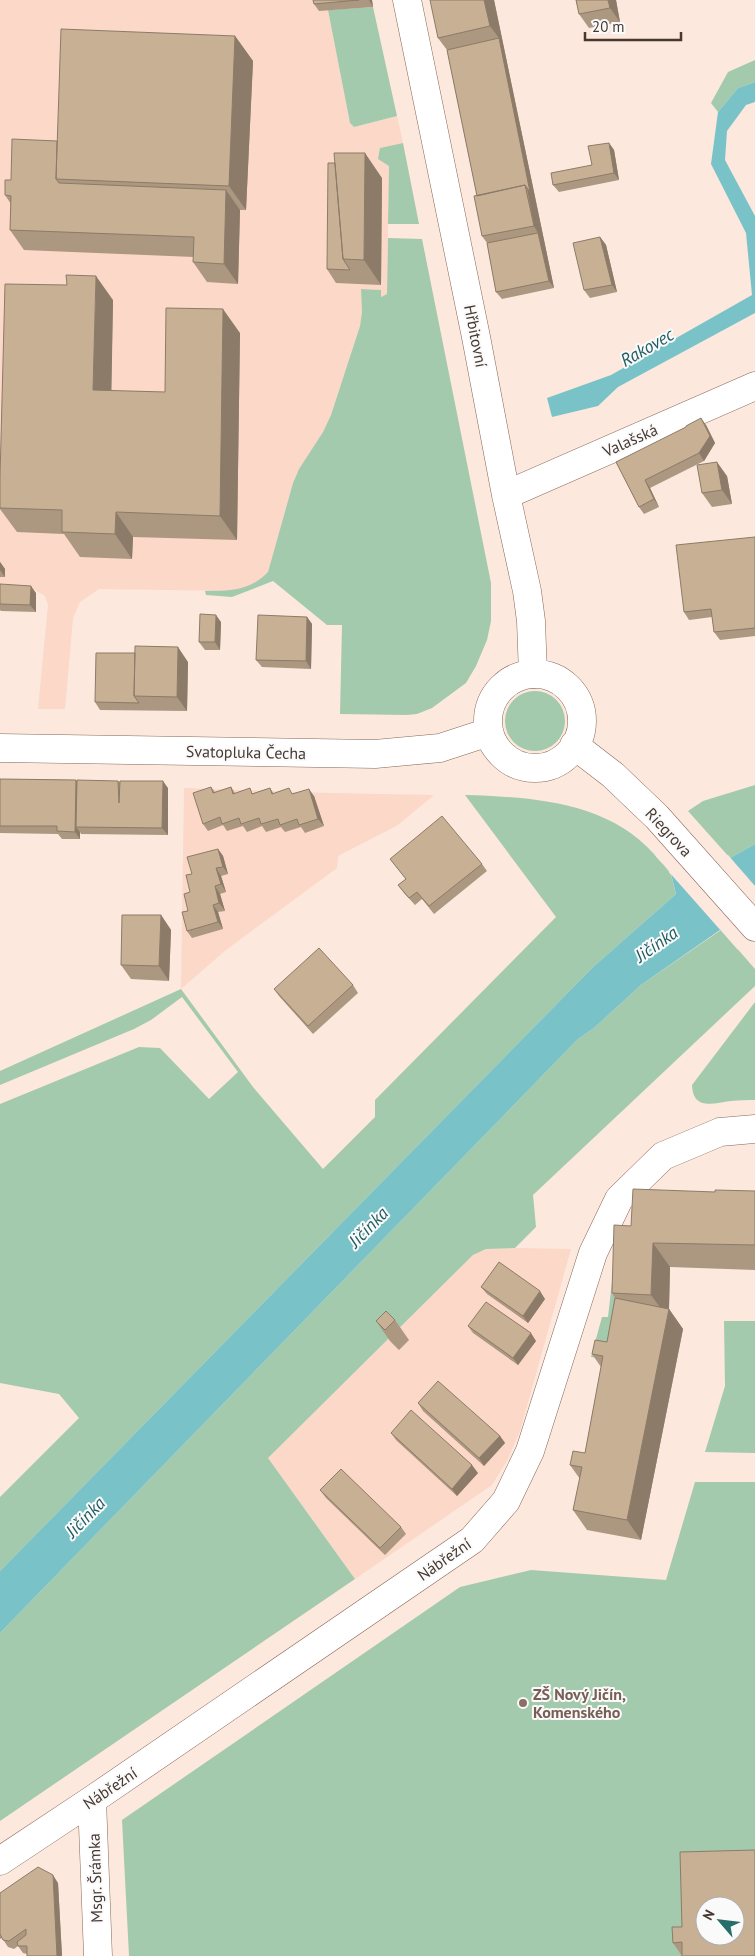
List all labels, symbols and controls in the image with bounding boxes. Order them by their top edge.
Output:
scale bar [585,10,681,42]
text: 20 m [592,17,625,36]
street label: Hřbitovní [460,303,492,369]
water label: Rakovec [616,322,678,371]
street label: Valašská [599,419,661,461]
street label: Svatopluka Čecha [186,741,306,763]
street label: Riegrova [641,803,697,861]
water label: Jičínka [628,921,682,968]
water label: Jičínka [342,1202,393,1254]
water label: Jičínka [59,1492,110,1544]
street label: Nábřežní [413,1533,475,1585]
place label: ZŠ Nový Jičín, Komenského [533,1684,626,1722]
marker: ZŠ Nový Jičín, Komenského [517,1697,529,1709]
street label: Nábřežní [79,1763,141,1813]
street label: Msgr. Šrámka [83,1833,107,1923]
north arrow [695,1896,745,1946]
text: N [698,1907,719,1923]

